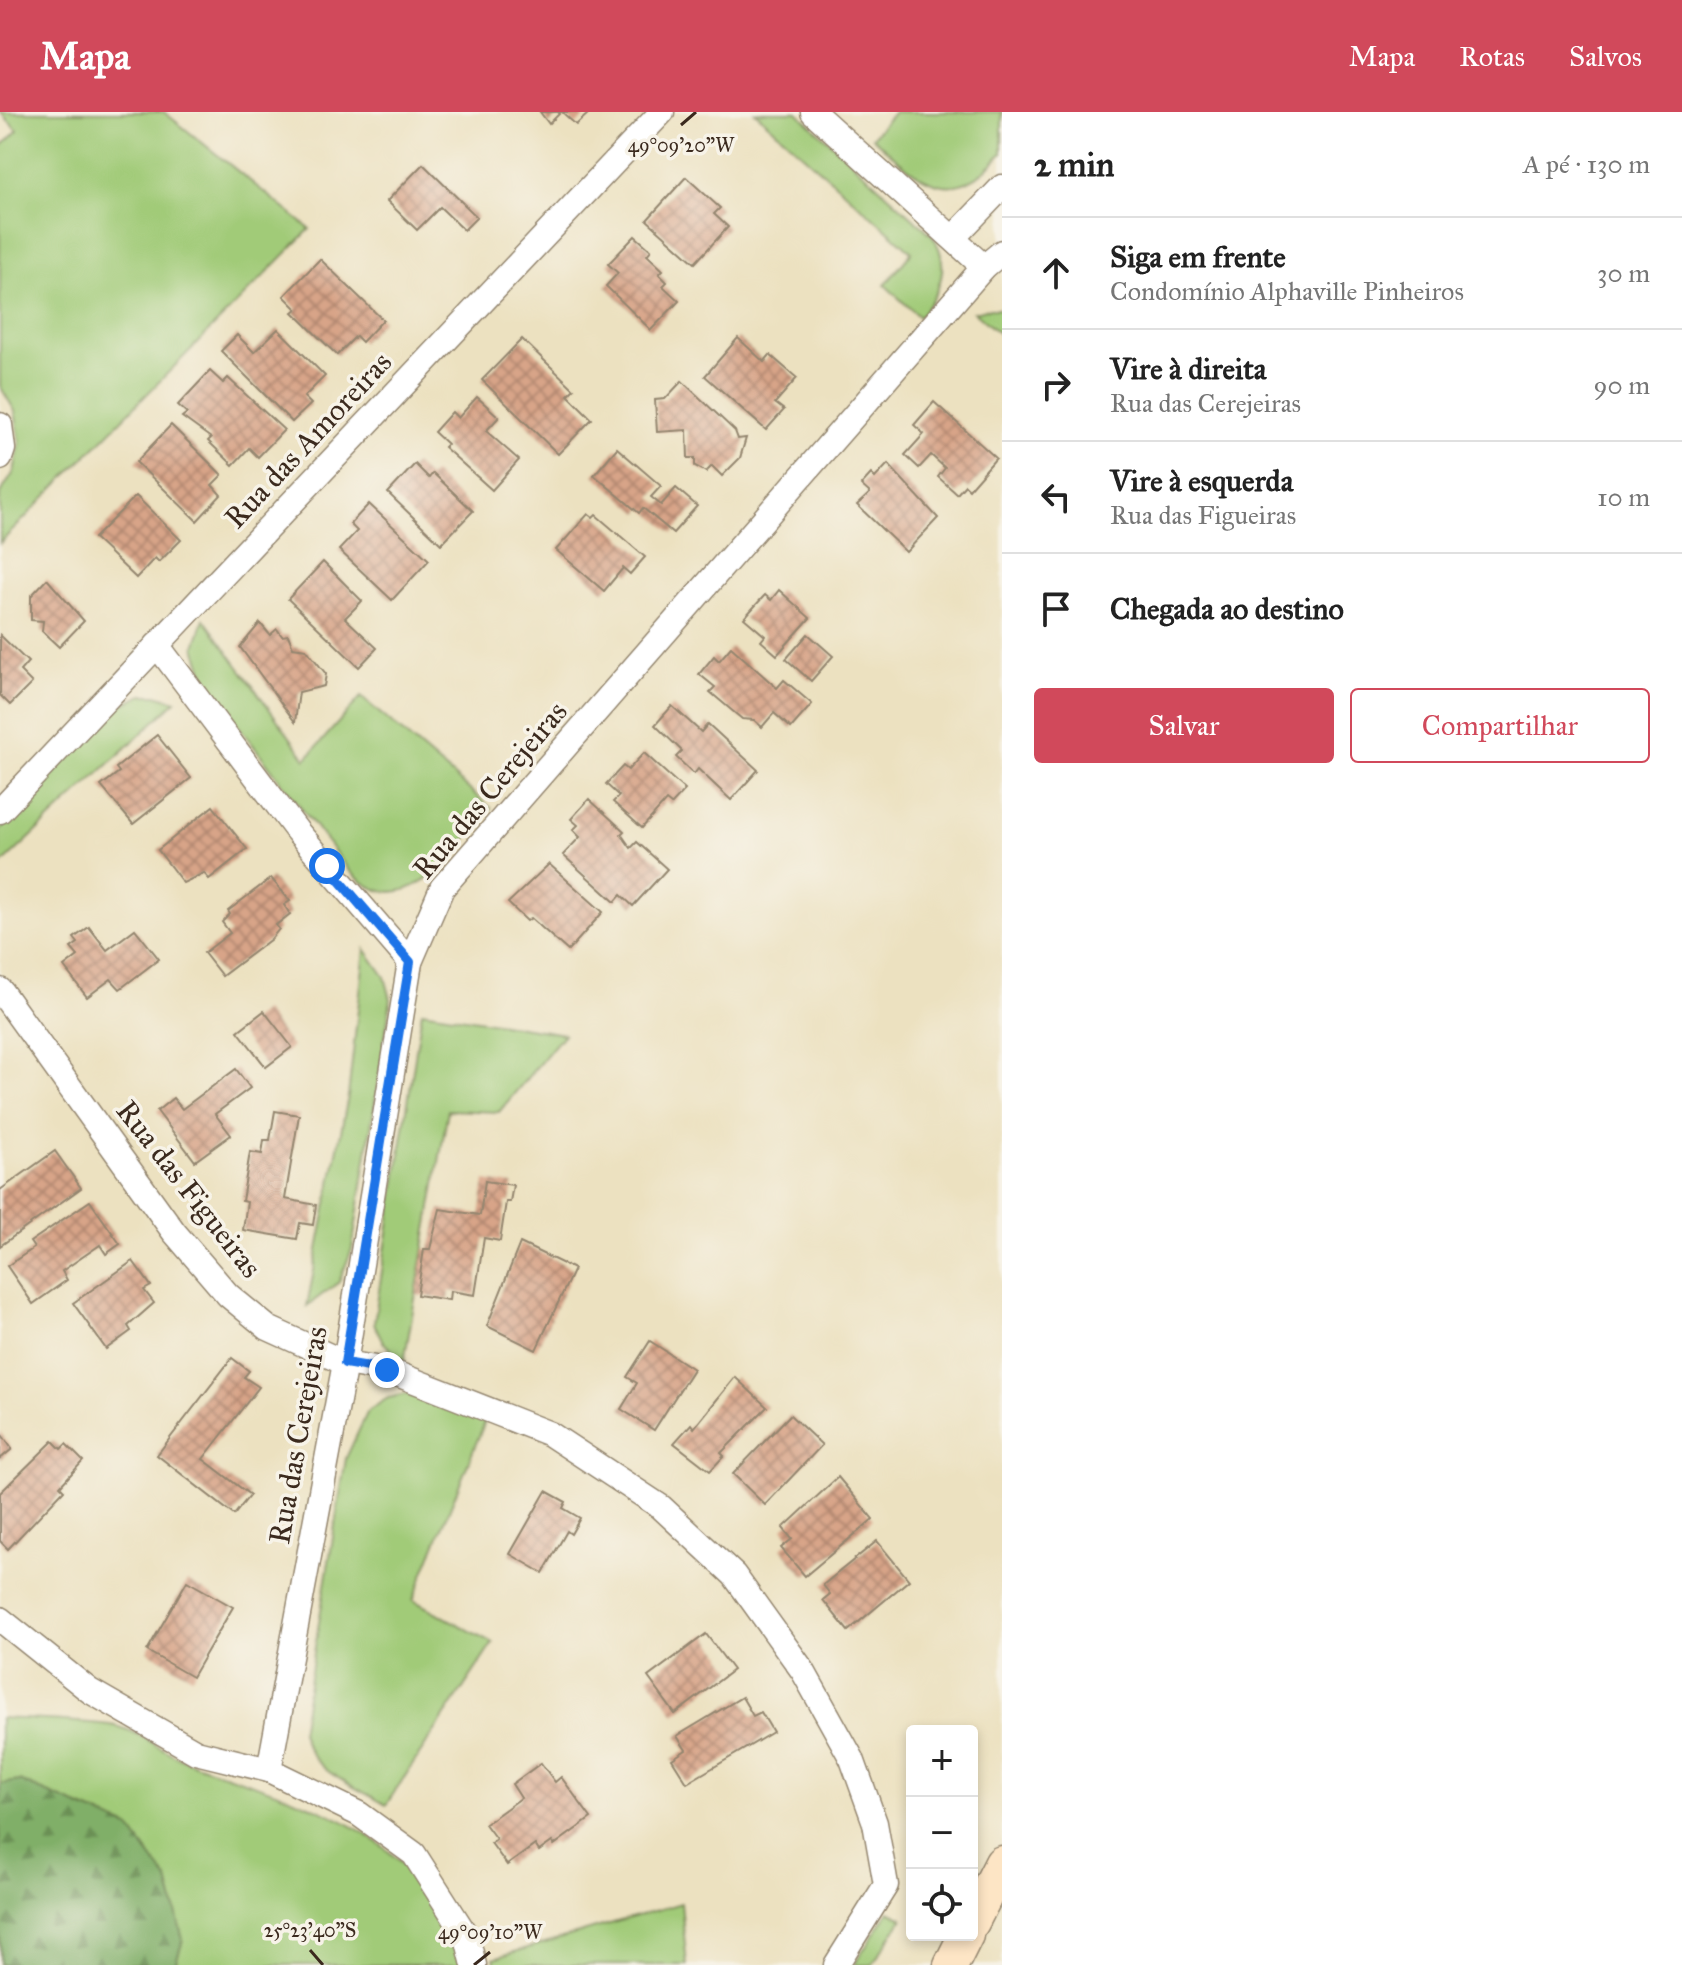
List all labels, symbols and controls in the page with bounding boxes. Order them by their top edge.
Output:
text: Mapa [40,33,130,79]
text: Mapa [1349,39,1415,74]
text: Rotas [1459,39,1525,74]
text: Salvos [1569,39,1642,74]
text: 49°09'20"W [628,133,735,157]
text: 2 min [1034,144,1114,185]
text: A pé · 130 m [1523,148,1650,180]
text: Siga em frente [1110,239,1286,275]
icon: ahead [1034,251,1078,295]
text: 30 m [1597,257,1650,289]
text: Condomínio Alphaville Pinheiros [1110,275,1464,307]
street label: Rua das Amoreiras [217,344,399,536]
text: Vire à direita [1110,351,1266,387]
icon: right [1034,363,1078,407]
text: 90 m [1593,369,1650,401]
text: Rua das Cerejeiras [1110,387,1301,419]
text: Vire à esquerda [1110,463,1293,499]
icon: left [1034,475,1078,519]
text: 10 m [1597,481,1650,513]
text: Rua das Figueiras [1110,499,1296,531]
icon: arrive [1034,587,1078,631]
text: Chegada ao destino [1110,591,1344,627]
button: Salvar [1034,688,1334,763]
button: Compartilhar [1350,688,1650,763]
street label: Rua das Cerejeiras [405,694,575,886]
route start [309,848,345,884]
street label: Rua das Figueiras [109,1093,269,1285]
street label: Rua das Cerejeiras [261,1323,335,1547]
route end [369,1352,405,1388]
map controls [906,1725,978,1941]
button: + [906,1725,978,1797]
button: − [906,1797,978,1869]
button: locate [906,1869,978,1941]
text: 25°23'40"S [264,1918,356,1942]
text: 49°09'10"W [438,1920,543,1944]

